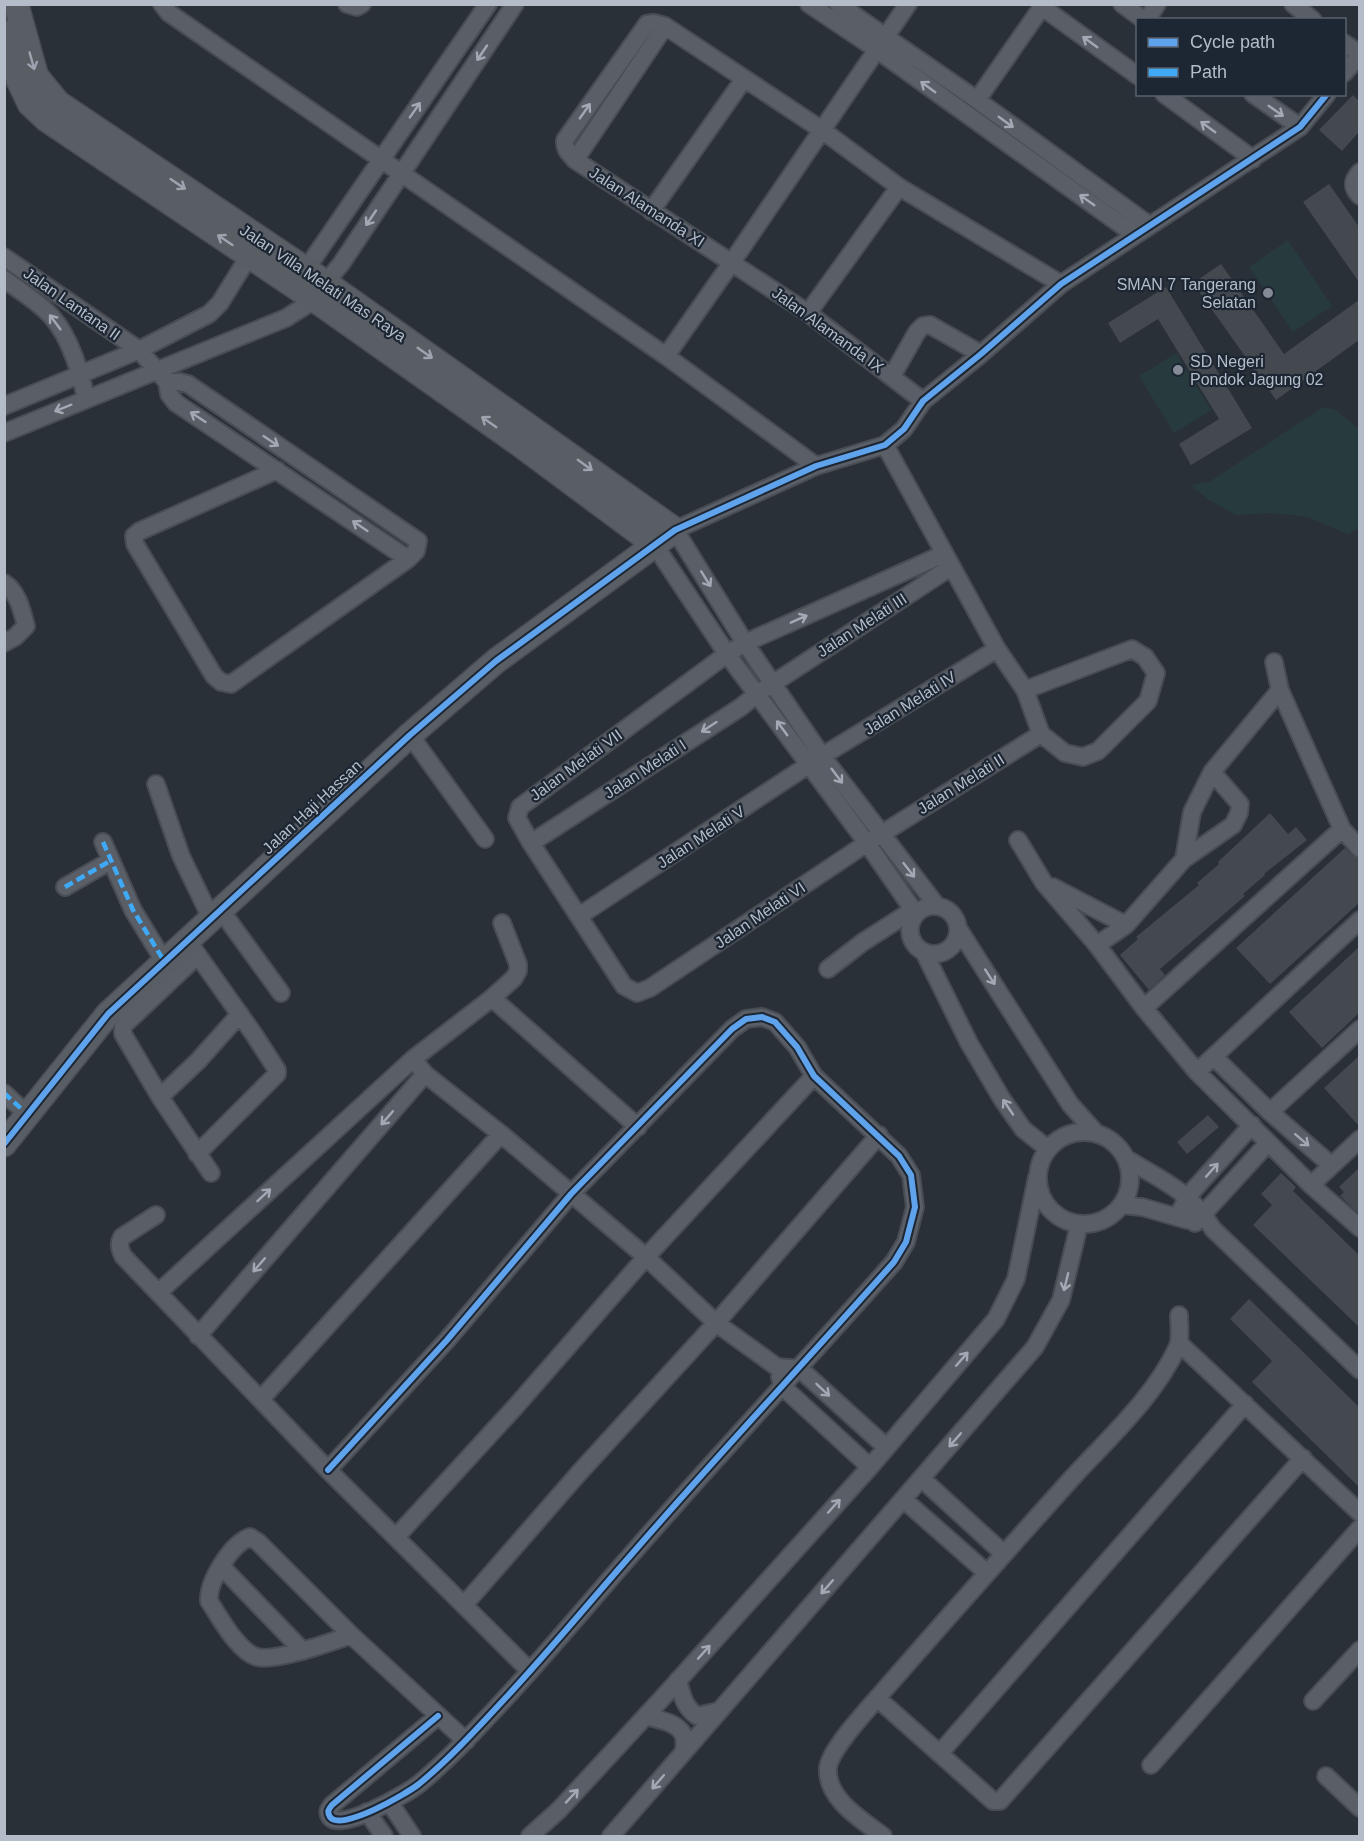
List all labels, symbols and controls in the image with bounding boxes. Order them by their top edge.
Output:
legend [1136,18,1346,96]
text: Cycle path [1190,32,1275,52]
one-way arrow [1082,35,1098,48]
one-way arrow [476,44,488,61]
one-way arrow [27,51,38,70]
text: Path [1190,62,1227,82]
one-way arrow [920,81,936,94]
one-way arrow [409,103,421,119]
one-way arrow [579,104,591,120]
one-way arrow [1268,105,1284,117]
one-way arrow [998,116,1014,128]
one-way arrow [1201,120,1217,133]
street label: Jalan Alamanda XI [586,164,708,250]
one-way arrow [169,178,185,190]
one-way arrow [1079,194,1095,207]
one-way arrow [365,209,377,226]
street label: Jalan Villa Melati Mas Raya [237,221,409,345]
one-way arrow [217,233,234,245]
street label: Jalan Lantana II [20,264,124,344]
place label: SMAN 7 Tangerang Selatan [1117,276,1256,311]
street label: Jalan Alamanda IX [769,284,887,376]
marker: SMAN 7 Tangerang Selatan [1261,286,1275,300]
one-way arrow [49,315,61,331]
one-way arrow [417,347,433,359]
place label: SD Negeri Pondok Jagung 02 [1190,353,1324,388]
marker: SD Negeri Pondok Jagung 02 [1171,363,1185,377]
one-way arrow [55,403,73,414]
one-way arrow [190,411,207,423]
one-way arrow [481,416,498,428]
one-way arrow [262,435,278,447]
one-way arrow [576,459,592,471]
one-way arrow [352,520,368,532]
one-way arrow [700,570,712,587]
street label: Jalan Melati III [814,590,910,660]
one-way arrow [789,613,807,625]
street label: Jalan Melati IV [861,668,959,738]
one-way arrow [702,721,718,733]
one-way arrow [776,721,789,737]
street label: Jalan Melati VII [527,726,625,804]
street label: Jalan Melati I [601,736,689,802]
street label: Jalan Melati II [915,751,1007,817]
street label: Jalan Haji Hassan [259,757,365,857]
one-way arrow [831,768,844,784]
street label: Jalan Melati V [654,802,748,871]
one-way arrow [903,862,916,878]
street label: Jalan Melati VI [712,879,808,951]
one-way arrow [984,968,996,985]
one-way arrow [1002,1100,1014,1116]
one-way arrow [380,1110,394,1125]
one-way arrow [1295,1133,1310,1147]
one-way arrow [1205,1162,1219,1177]
one-way arrow [257,1188,272,1203]
one-way arrow [252,1258,266,1273]
one-way arrow [1059,1272,1071,1291]
one-way arrow [955,1352,969,1367]
one-way arrow [815,1383,830,1397]
one-way arrow [949,1432,962,1448]
one-way arrow [827,1499,841,1514]
one-way arrow [820,1579,834,1594]
one-way arrow [697,1644,711,1659]
one-way arrow [651,1774,665,1789]
one-way arrow [565,1788,579,1803]

